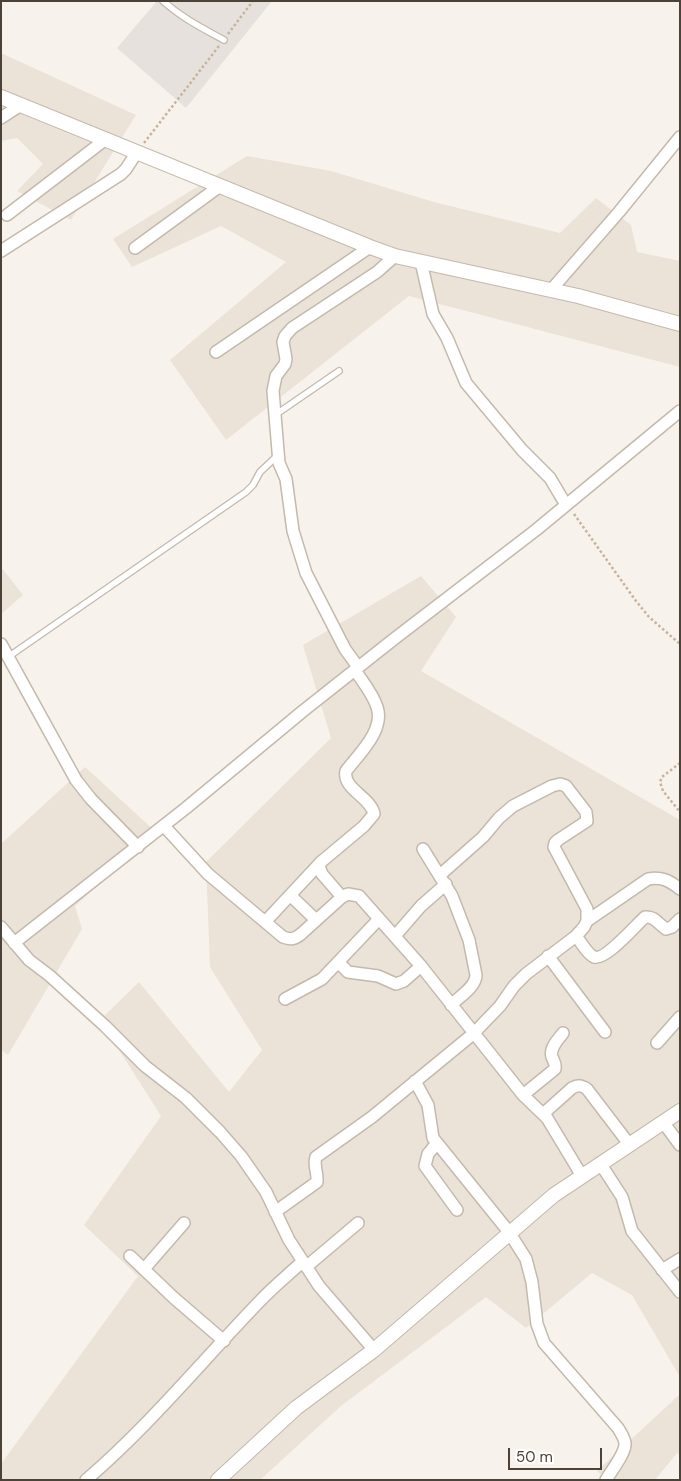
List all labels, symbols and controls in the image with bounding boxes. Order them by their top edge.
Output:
scale bar [511,1438,605,1470]
text: 50 m [516,1447,553,1467]

